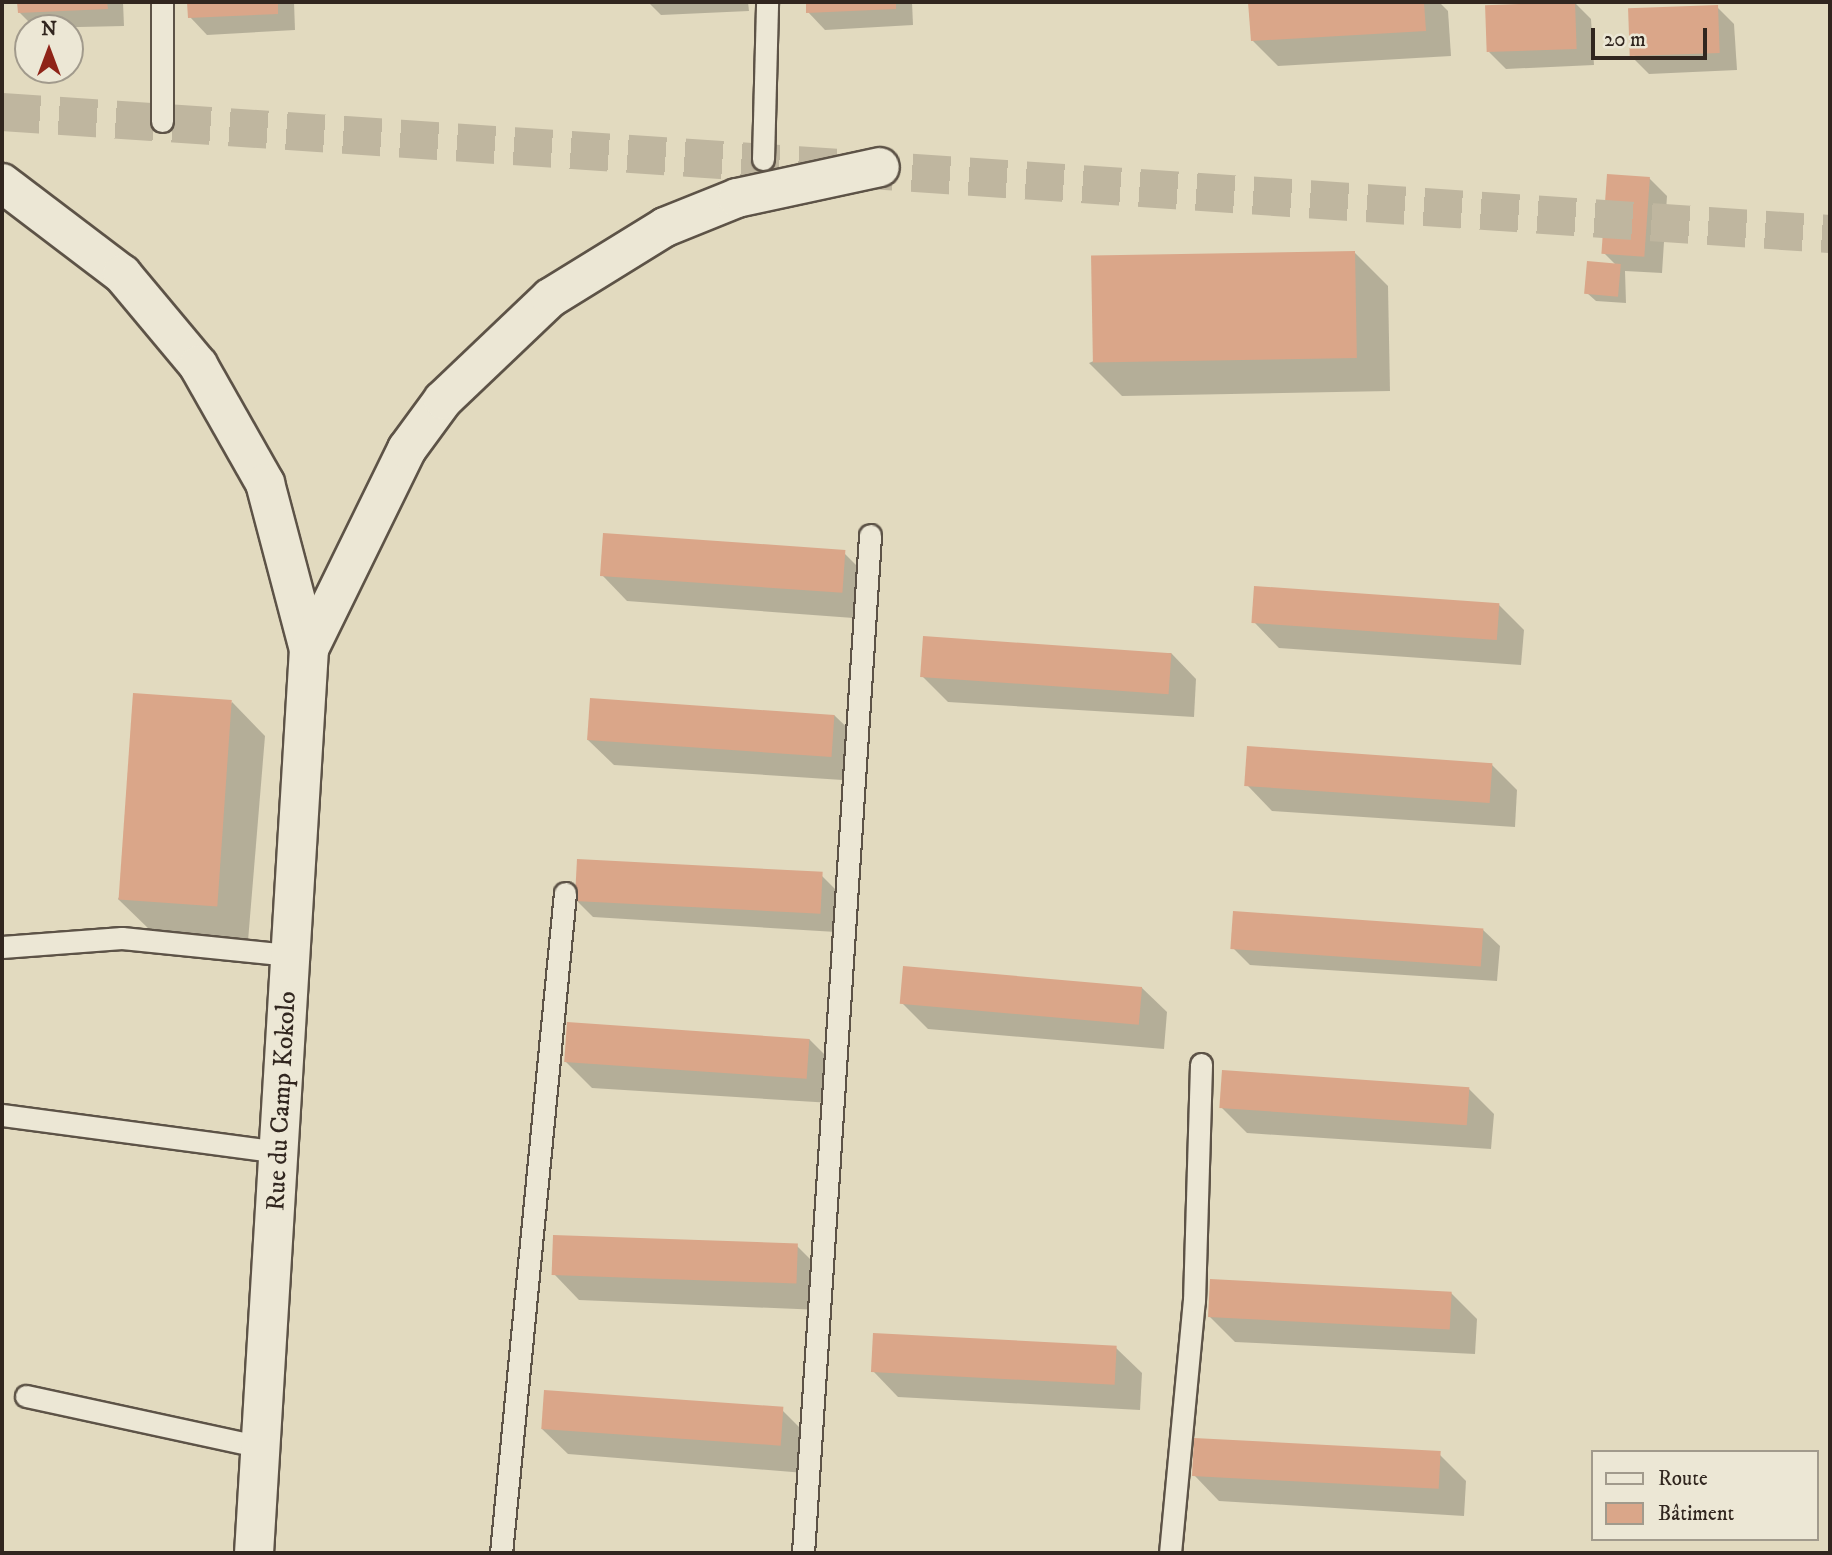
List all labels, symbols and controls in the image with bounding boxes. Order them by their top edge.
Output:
north arrow [14,14,84,84]
scale bar [1594,14,1710,58]
text: N [41,18,57,41]
text: 20 m [1604,27,1646,53]
street label: Rue du Camp Kokolo [261,990,303,1212]
legend [1590,1450,1818,1541]
text: Route [1658,1466,1708,1492]
text: Bâtiment [1658,1501,1734,1527]

